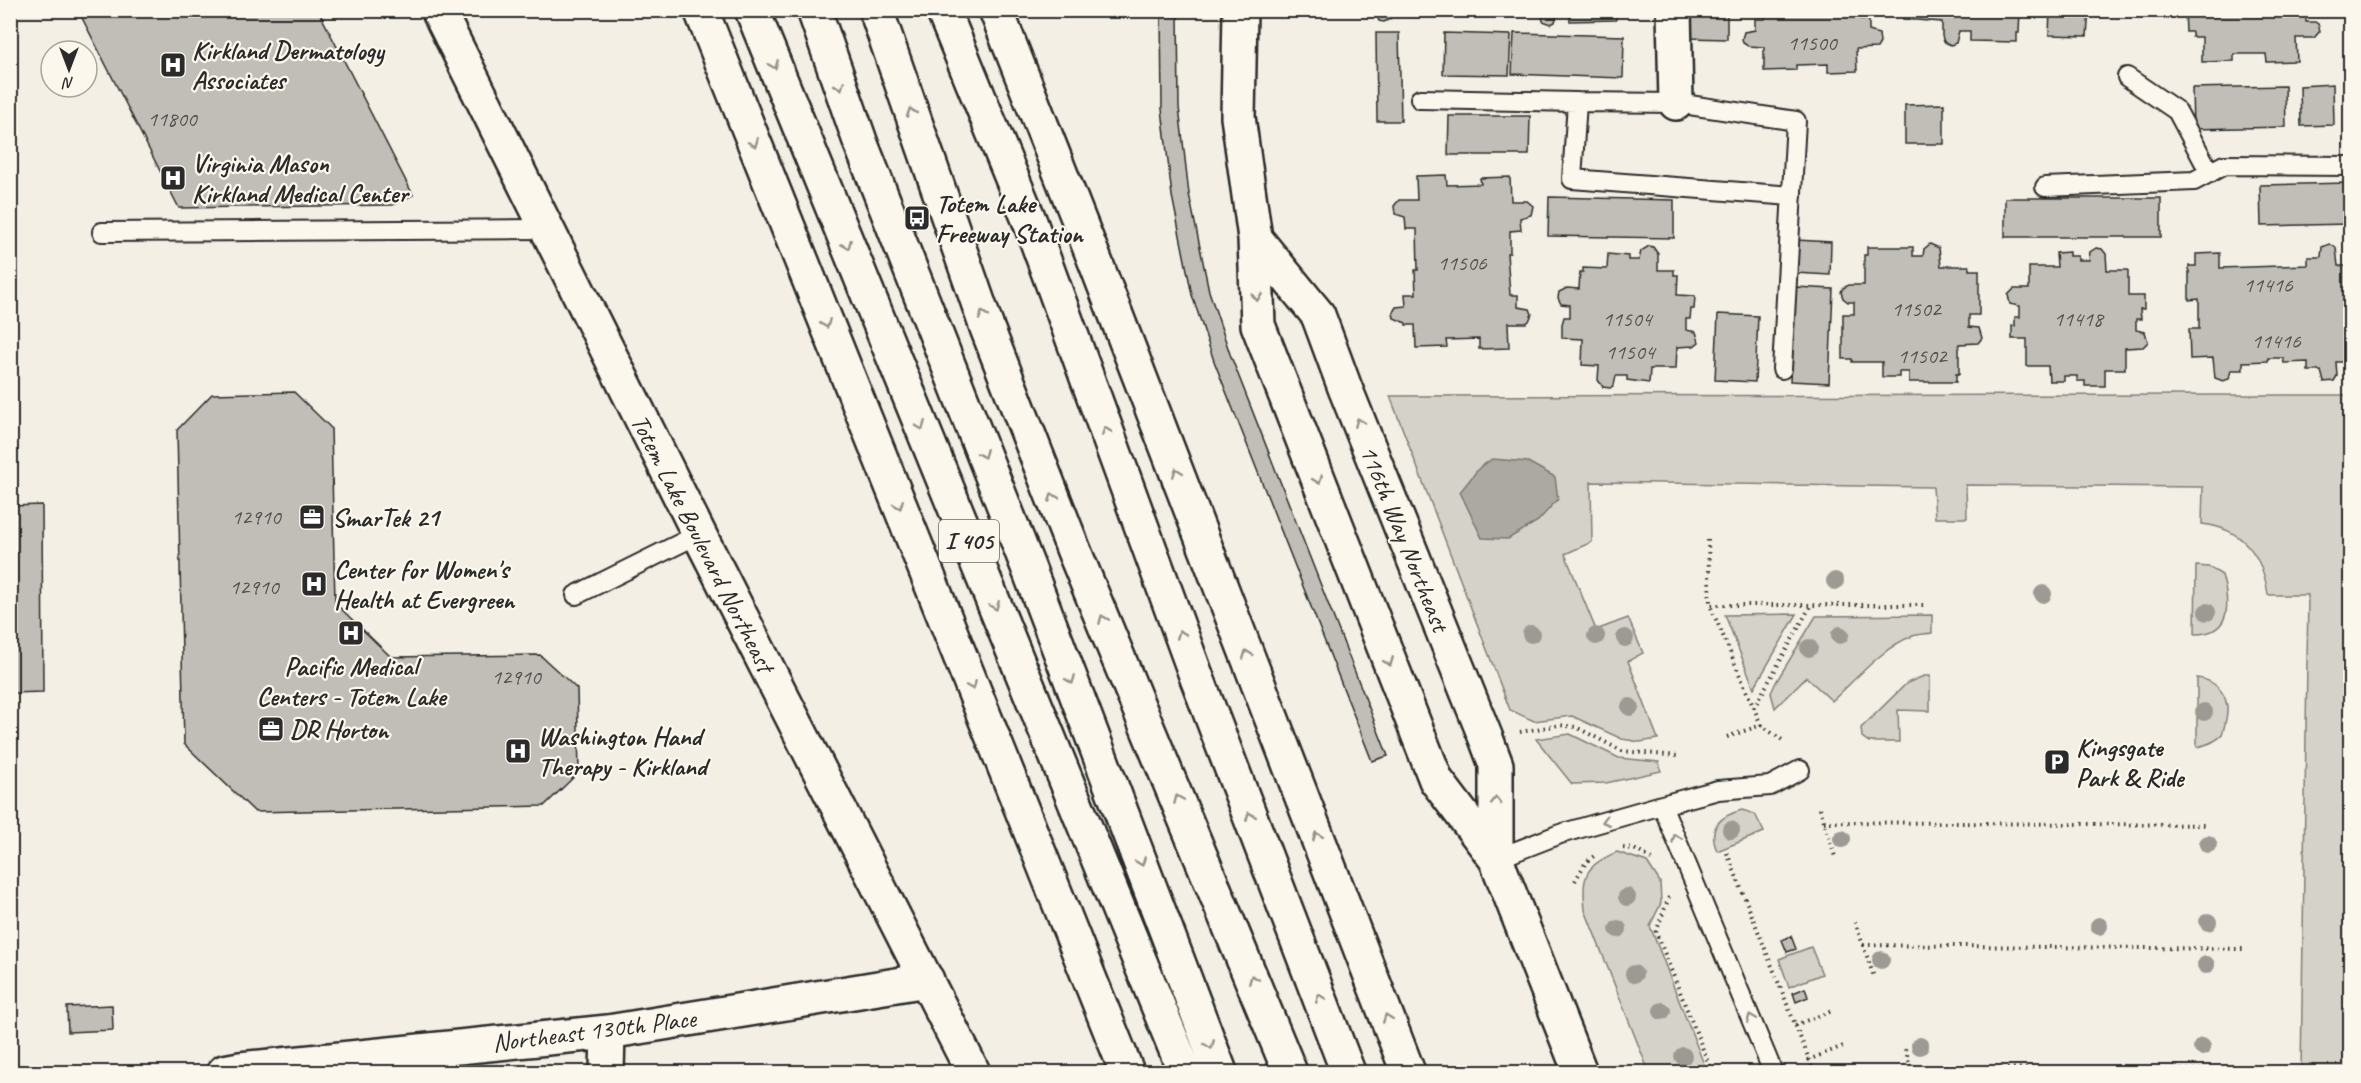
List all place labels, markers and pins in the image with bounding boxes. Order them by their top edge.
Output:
place label: Kirkland Dermatology Associates [192,34,386,97]
hospital icon: Kirkland Dermatology Associates [158,50,188,80]
place label: Virginia Mason Kirkland Medical Center [192,147,410,210]
hospital icon: Virginia Mason Kirkland Medical Center [158,163,188,193]
place label: Totem Lake Freeway Station [936,187,1085,250]
bus stop icon: Totem Lake Freeway Station [902,203,932,233]
place label: SmarTek 21 [332,501,442,534]
office icon: SmarTek 21 [297,502,327,532]
place label: Center for Women's Health at Evergreen [334,553,516,616]
hospital icon: Center for Women's Health at Evergreen [299,569,329,599]
hospital icon: Pacific Medical Centers - Totem Lake [336,618,366,648]
place label: Pacific Medical Centers - Totem Lake [257,650,448,713]
place label: DR Horton [290,713,390,746]
office icon: DR Horton [256,714,286,744]
place label: Washington Hand Therapy - Kirkland [538,720,711,783]
place label: Kingsgate Park & Ride [2076,731,2186,794]
hospital icon: Washington Hand Therapy - Kirkland [503,736,533,766]
parking icon: Kingsgate Park & Ride [2042,747,2072,777]

